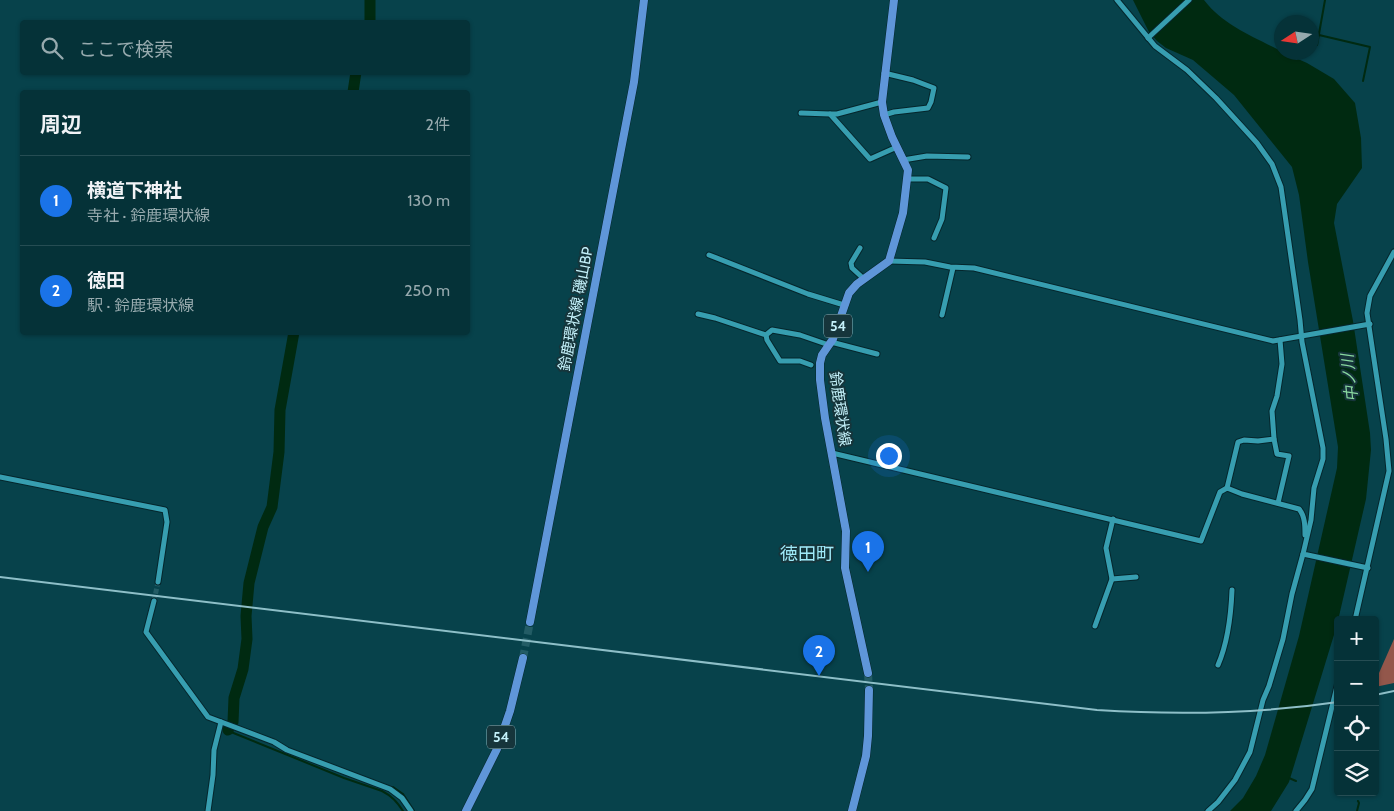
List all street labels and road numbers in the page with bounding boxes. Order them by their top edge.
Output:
street label: 鈴鹿環状線 磯山BP [555,245,597,373]
road number: 54 [824,314,852,338]
street label: 鈴鹿環状線 [826,371,854,447]
road number: 54 [487,726,515,749]

